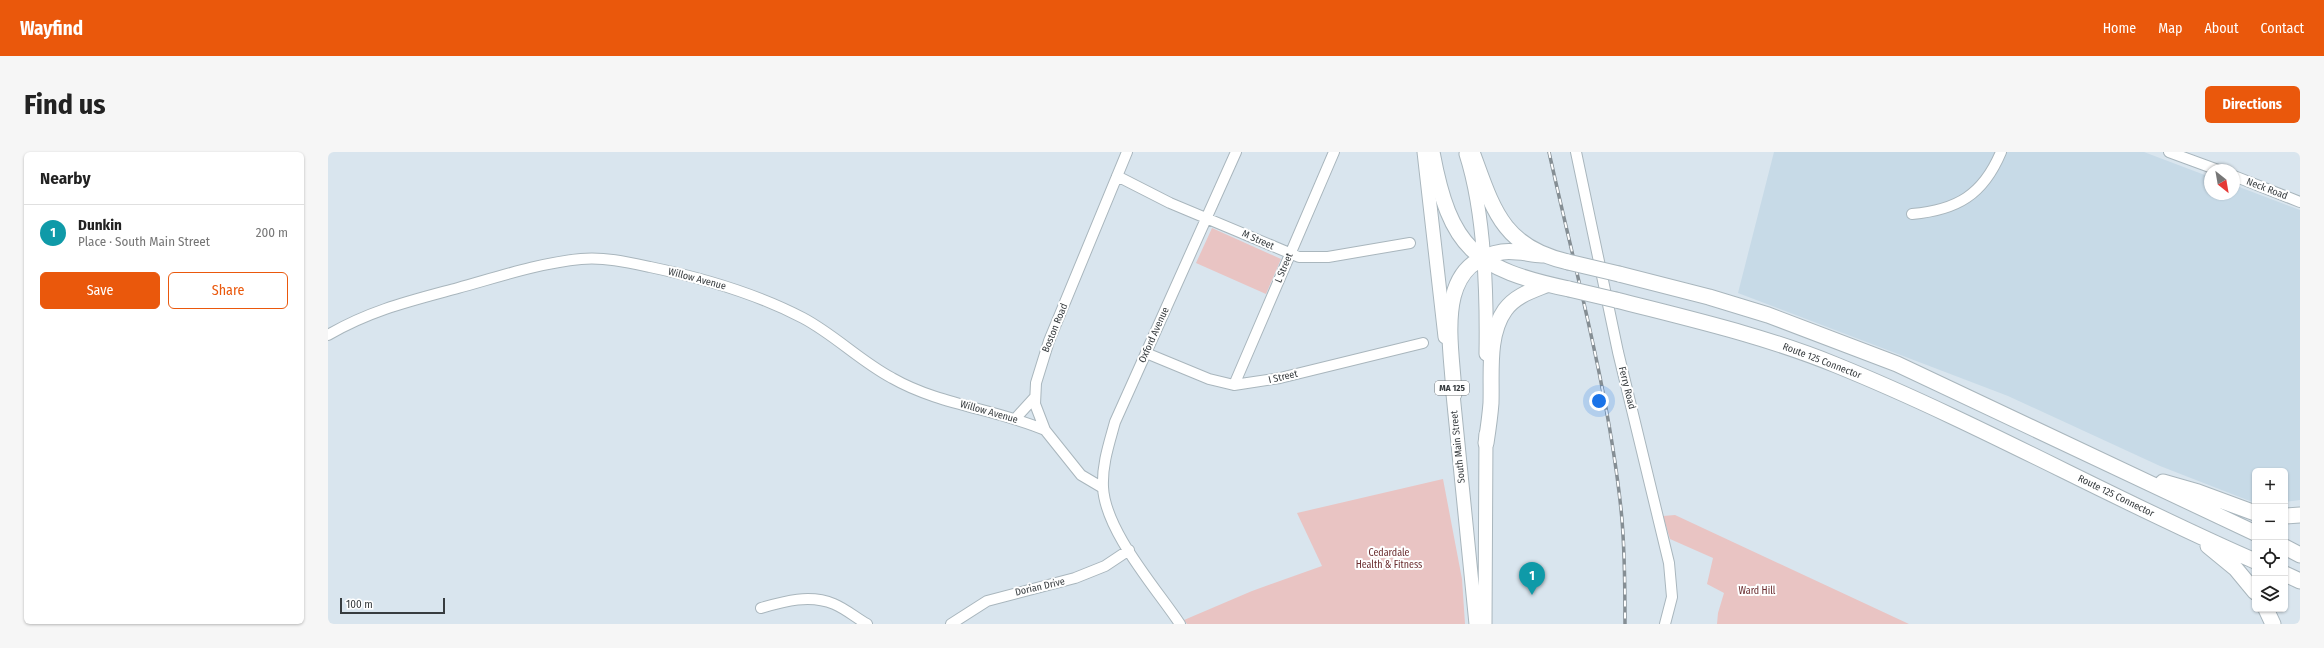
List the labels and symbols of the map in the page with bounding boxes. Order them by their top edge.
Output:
north arrow [2204,164,2240,200]
street label: Neck Road [2245,176,2289,202]
street label: M Street [1240,228,1277,253]
street label: L Street [1272,251,1296,285]
street label: Willow Avenue [667,266,727,293]
street label: Boston Road [1040,302,1070,354]
street label: Oxford Avenue [1136,305,1172,365]
street label: Route 125 Connector [1781,340,1863,382]
street label: Ferry Road [1616,365,1638,411]
street label: I Street [1267,368,1299,386]
road number: MA 125 [1435,381,1469,395]
your location [1589,391,1609,411]
street label: Willow Avenue [959,398,1019,426]
street label: South Main Street [1448,409,1468,484]
street label: Route 125 Connector [2076,472,2156,520]
park label: Cedardale Health & Fitness [1356,547,1422,571]
pin: 1 [1519,562,1545,595]
street label: Dorian Drive [1014,575,1066,599]
park label: Ward Hill [1739,585,1776,597]
scale bar [340,596,445,615]

